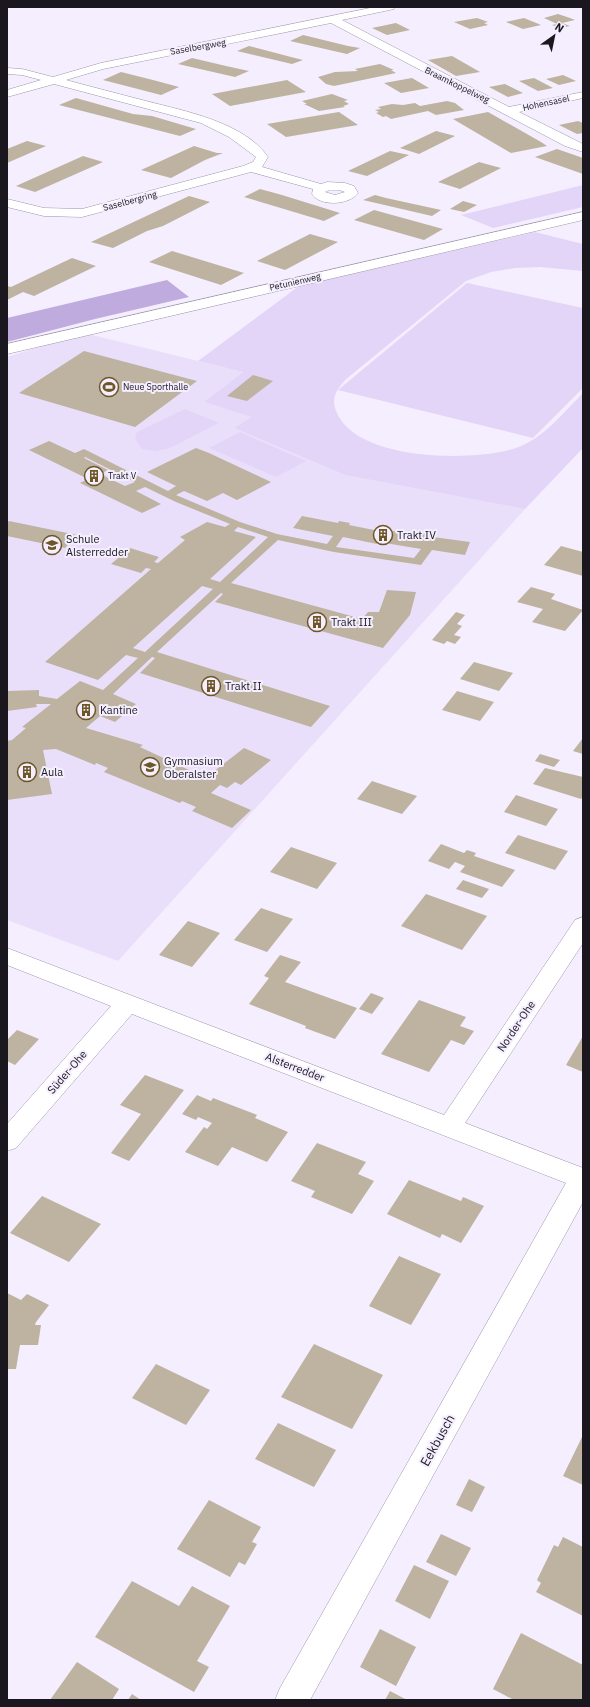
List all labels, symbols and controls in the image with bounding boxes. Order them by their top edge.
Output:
north arrow [534,16,574,56]
text: N [552,20,567,36]
street label: Saselbergweg [169,36,227,57]
street label: Braamkoppelweg [423,64,492,105]
street label: Hohensasel [522,92,571,113]
street label: Saselbergring [102,188,158,213]
street label: Petunienweg [268,270,322,293]
sports icon: Neue Sporthalle [98,376,120,398]
place label: Neue Sporthalle [123,381,188,392]
building icon: Trakt V [83,465,105,487]
place label: Trakt V [108,470,137,481]
building icon: Trakt IV [372,524,394,546]
place label: Trakt IV [397,528,436,542]
place label: Schule Alsterredder [66,532,128,559]
school or university icon: Schule Alsterredder [41,534,63,556]
building icon: Trakt III [306,611,328,633]
place label: Trakt III [331,615,372,629]
building icon: Trakt II [200,675,222,697]
place label: Trakt II [225,679,262,693]
building icon: Kantine [75,699,97,721]
place label: Kantine [100,703,138,717]
place label: Gymnasium Oberalster [164,754,223,781]
school or university icon: Gymnasium Oberalster [139,756,161,778]
building icon: Aula [16,761,38,783]
place label: Aula [41,765,63,779]
street label: Norder-Ohe [494,998,538,1054]
street label: Süder-Ohe [44,1047,90,1097]
street label: Alsterredder [264,1049,326,1085]
street label: Eekbusch [416,1411,459,1469]

